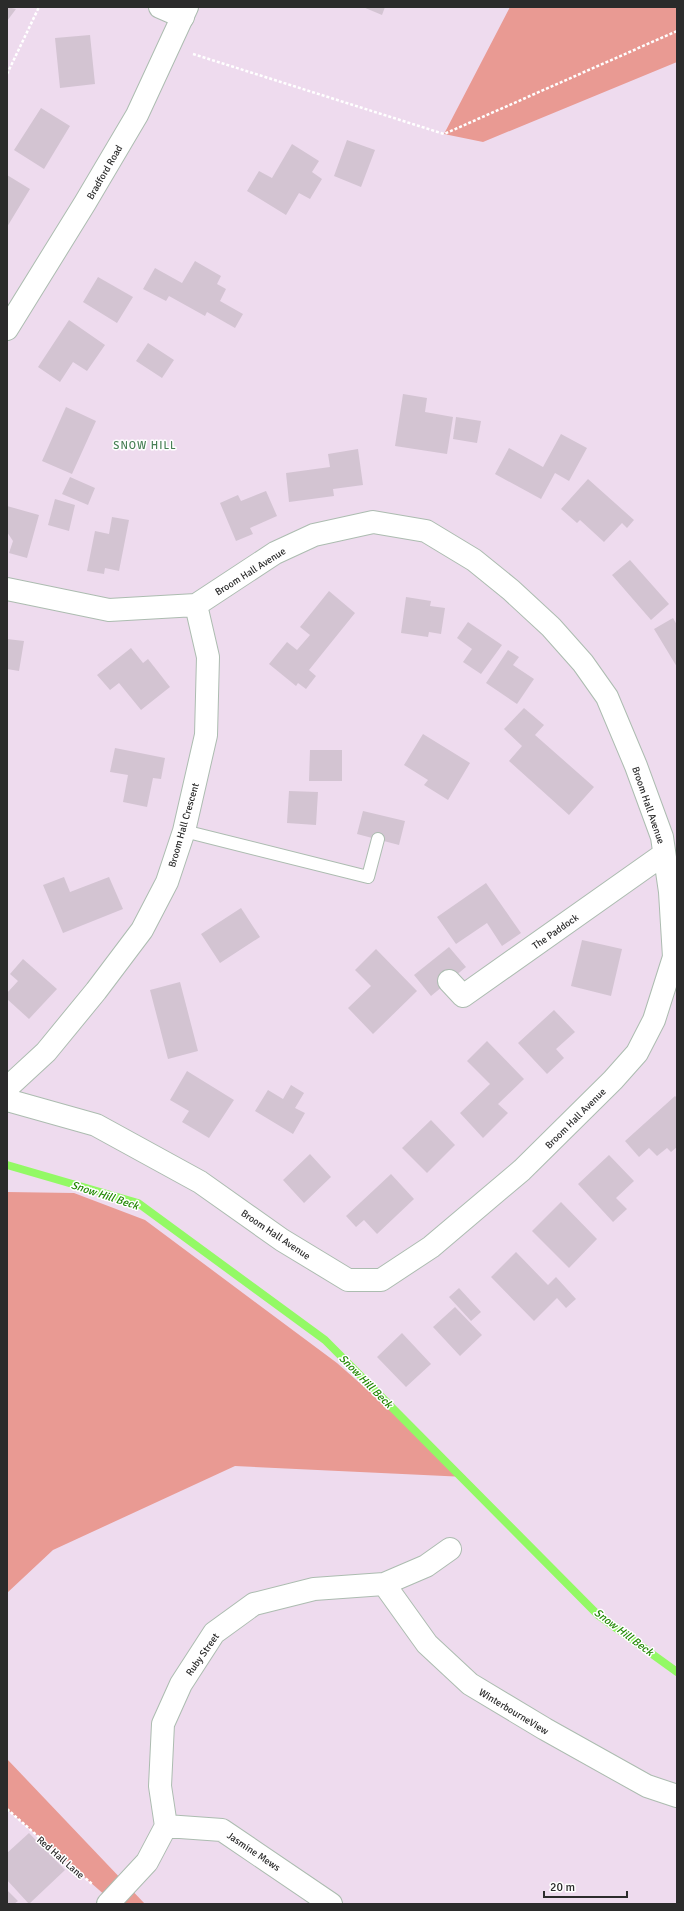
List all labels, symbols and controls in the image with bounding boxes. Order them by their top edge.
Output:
street label: Bradford Road [84,143,125,202]
district label: SNOW HILL [113,439,177,452]
street label: Broom Hall Avenue [213,545,288,598]
street label: Broom Hall Avenue [629,765,667,846]
street label: Broom Hall Crescent [166,781,202,869]
street label: The Paddock [530,912,581,952]
street label: Broom Hall Avenue [543,1086,609,1152]
water label: Snow Hill Beck [69,1178,142,1213]
street label: Broom Hall Avenue [238,1207,312,1262]
water label: Snow Hill Beck [336,1352,396,1412]
water label: Snow Hill Beck [592,1606,657,1660]
street label: Ruby Street [184,1630,222,1678]
street label: WinterbourneView [476,1686,551,1738]
street label: Jasmine Mews [225,1830,283,1874]
street label: Red Hall Lane [34,1834,86,1882]
scale bar [544,1873,627,1899]
text: 20 m [550,1880,575,1895]

